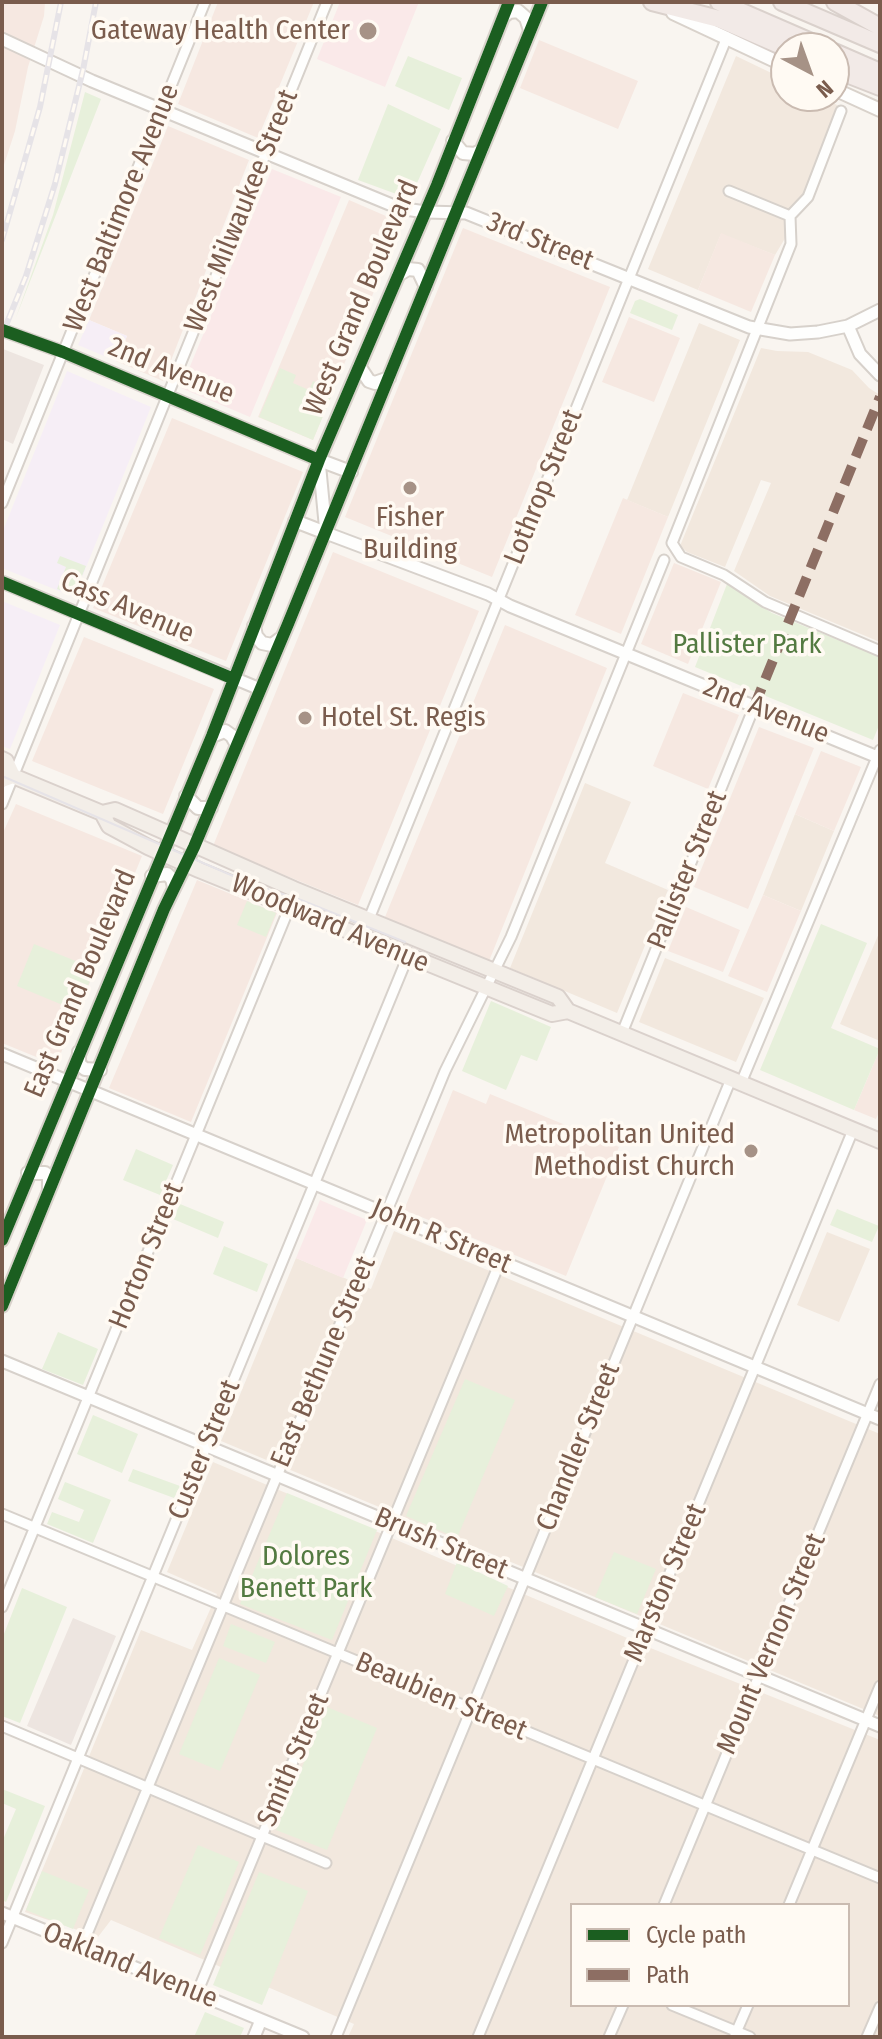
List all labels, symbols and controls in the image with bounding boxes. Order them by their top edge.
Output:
place label: Gateway Health Center [91,14,350,48]
marker: Gateway Health Center [357,20,379,42]
north arrow [770,32,850,112]
text: N [811,74,839,103]
street label: West Baltimore Avenue [57,79,187,337]
street label: West Milwaukee Street [178,85,306,337]
street label: West Grand Boulevard [297,175,427,421]
street label: 3rd Street [482,205,598,279]
street label: 2nd Avenue [103,331,239,411]
street label: Lothrop Street [498,404,590,570]
marker: Fisher Building [401,479,419,497]
place label: Fisher Building [363,501,457,567]
street label: Cass Avenue [55,565,199,651]
park label: Pallister Park [672,628,822,662]
street label: 2nd Avenue [698,671,834,751]
place label: Hotel St. Regis [321,701,486,735]
marker: Hotel St. Regis [296,709,314,727]
street label: Pallister Street [641,786,735,954]
street label: East Grand Boulevard [18,865,144,1103]
street label: Woodward Avenue [226,867,434,981]
place label: Metropolitan United Methodist Church [504,1118,735,1184]
marker: Metropolitan United Methodist Church [742,1142,760,1160]
street label: Horton Street [102,1178,192,1334]
street label: John R Street [366,1192,516,1282]
street label: East Bethune Street [264,1252,384,1472]
street label: Chandler Street [530,1358,628,1536]
street label: Custer Street [162,1375,248,1525]
street label: Marston Street [618,1499,714,1667]
street label: Brush Street [369,1501,513,1587]
street label: Mount Vernon Street [710,1529,834,1759]
park label: Dolores Benett Park [240,1540,372,1606]
street label: Beaubien Street [350,1646,532,1748]
street label: Smith Street [251,1688,337,1832]
legend [570,1903,850,2007]
street label: Oakland Avenue [38,1916,222,2016]
text: Cycle path [646,1921,746,1949]
text: Path [646,1961,690,1989]

